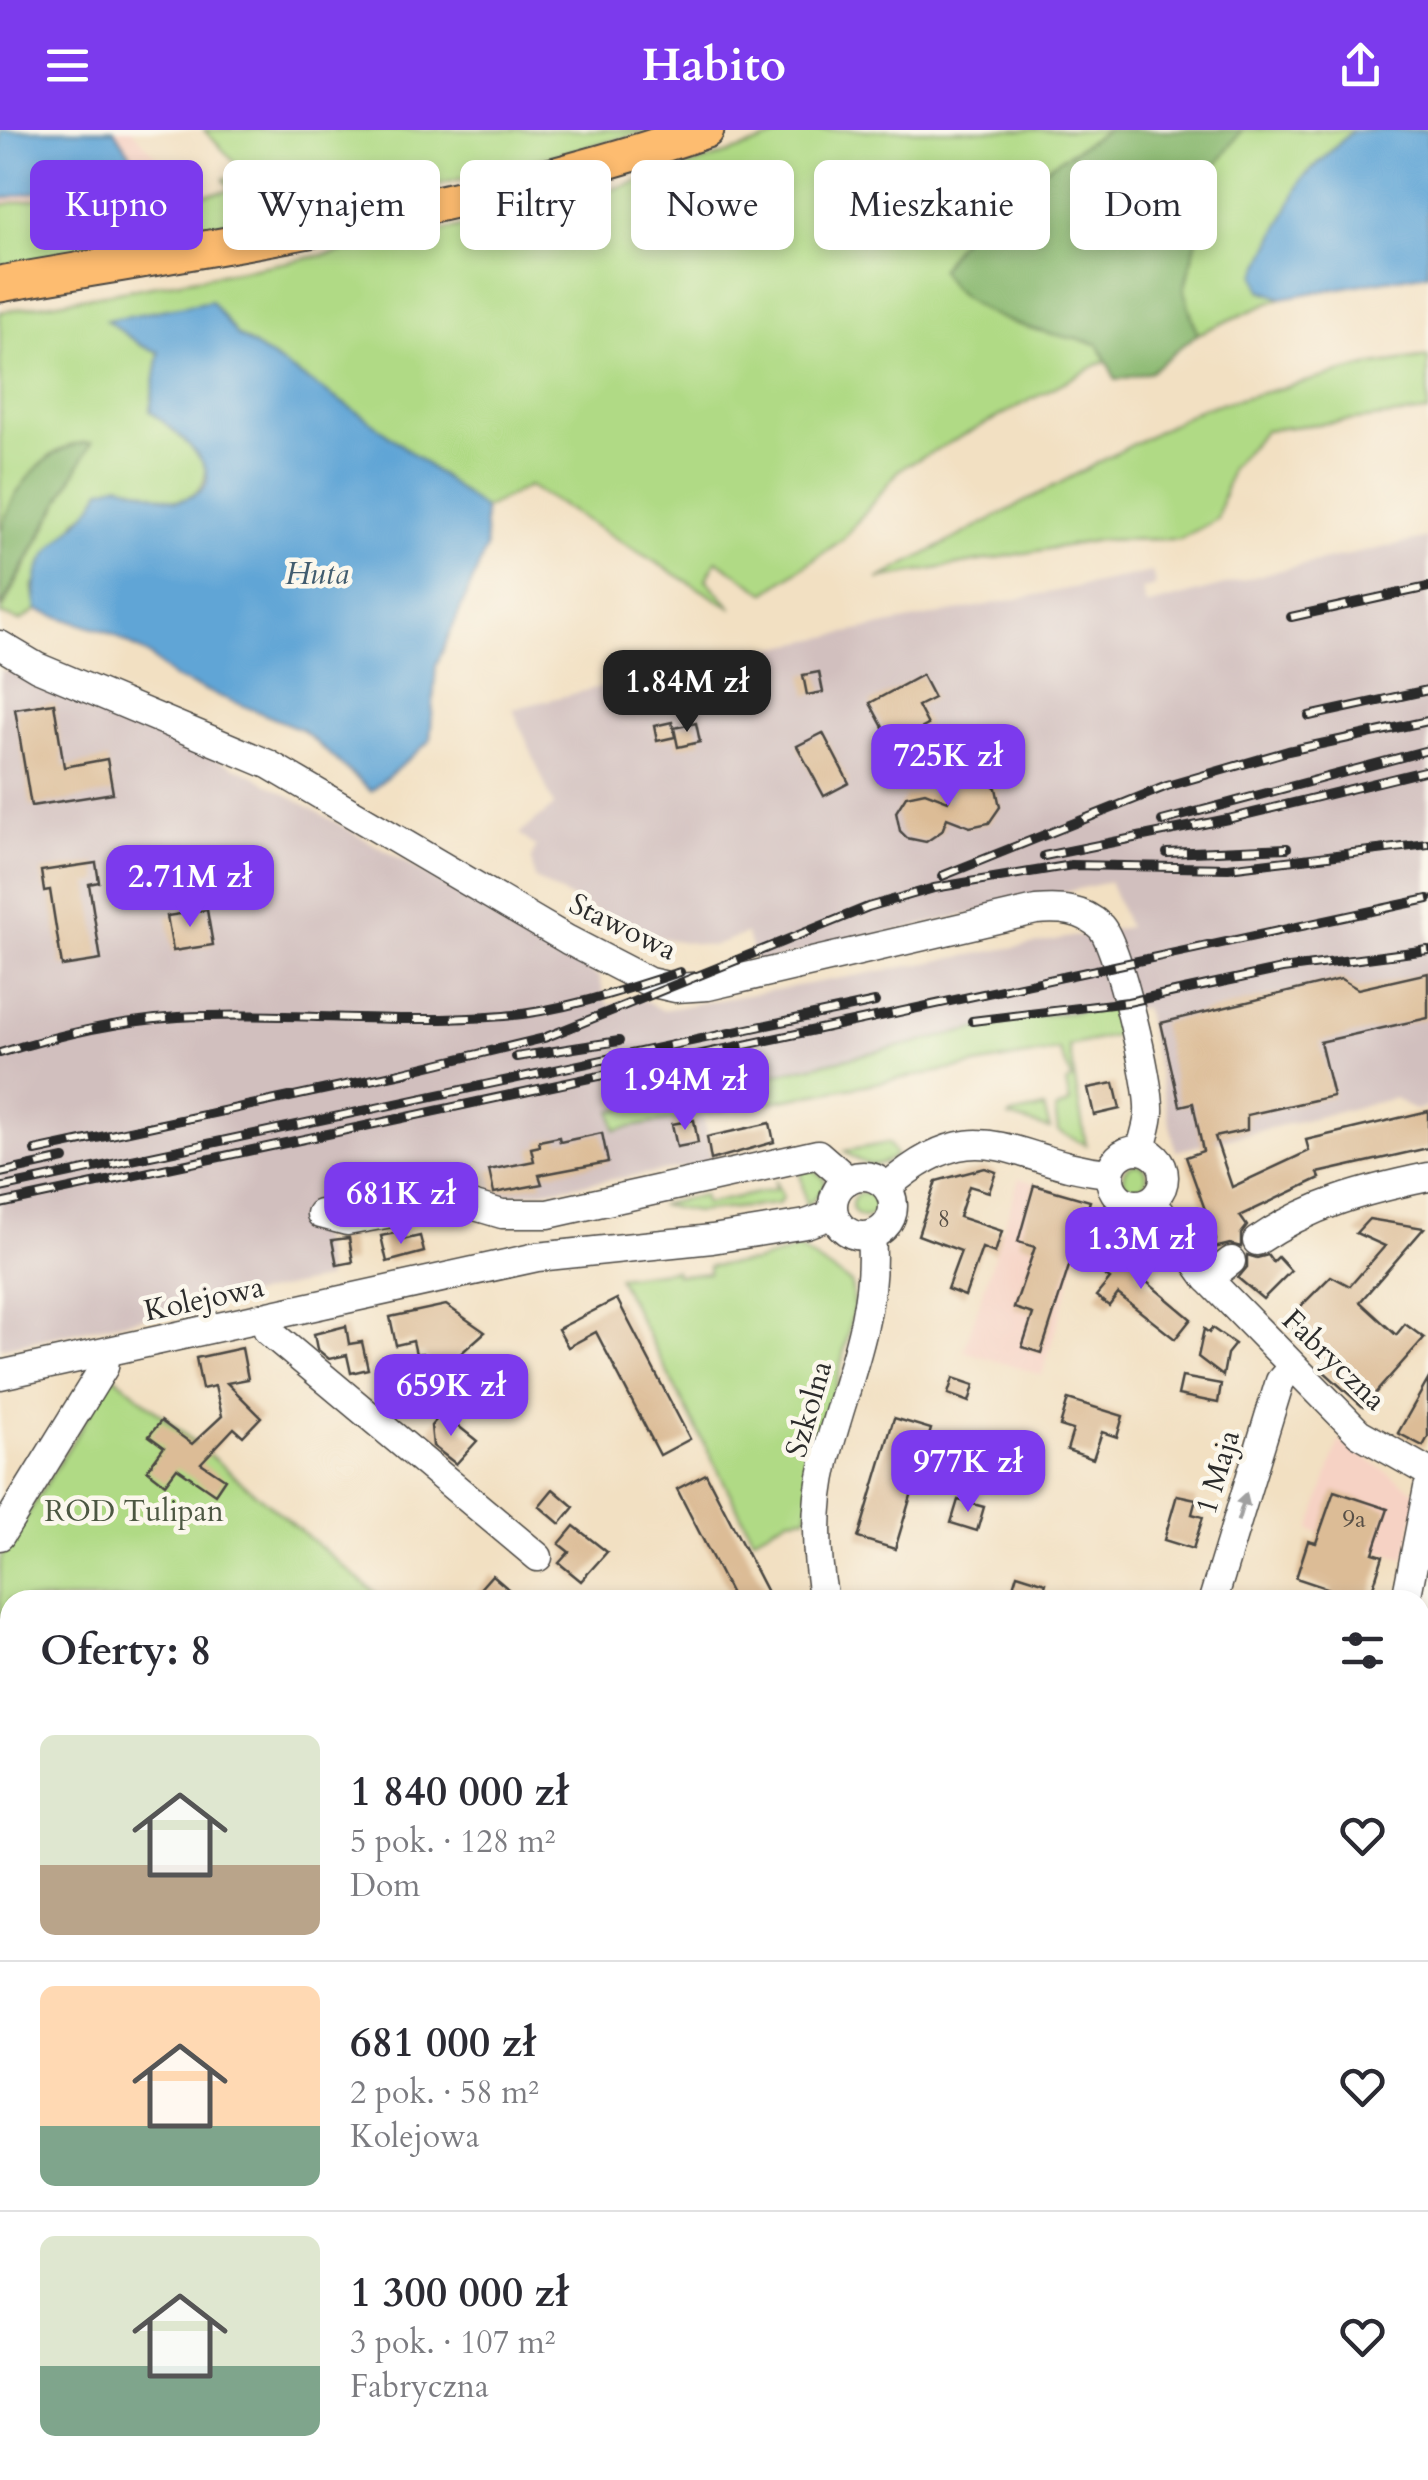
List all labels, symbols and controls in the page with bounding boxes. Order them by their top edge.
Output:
text: Habito [642,35,786,96]
icon: menu [40,38,95,93]
icon: share [1333,38,1388,93]
chip: Kupno [30,160,203,250]
chip: Wynajem [223,160,440,250]
chip: Filtry [460,160,611,250]
chip: Nowe [631,160,794,250]
chip: Mieszkanie [814,160,1050,250]
chip: Dom [1070,160,1217,250]
water label: Huta [285,552,349,596]
pin: 1.84M zł [584,650,790,735]
text: 1.84M zł [625,660,749,704]
pin: 725K zł [856,724,1040,809]
text: 725K zł [893,734,1003,778]
pin: 2.71M zł [87,845,293,930]
text: 2.71M zł [128,855,252,899]
street label: Stawowa [562,883,684,971]
pin: 1.94M zł [582,1048,788,1133]
text: 1.94M zł [623,1058,747,1102]
pin: 681K zł [309,1162,493,1247]
text: 681K zł [346,1172,456,1216]
house number: 8 [938,1202,950,1236]
pin: 1.3M zł [1049,1207,1233,1292]
text: 1.3M zł [1087,1217,1195,1261]
street label: Kolejowa [140,1266,268,1332]
street label: Fabryczna [1273,1300,1395,1420]
pin: 659K zł [359,1354,543,1439]
street label: Szkolna [776,1356,842,1462]
text: 659K zł [396,1364,506,1408]
street label: 1 Maja [1186,1425,1250,1519]
pin: 977K zł [876,1430,1060,1515]
text: 977K zł [913,1440,1023,1484]
park label: ROD Tulipan [44,1491,224,1532]
one-way arrow [1235,1491,1250,1521]
house number: 9a [1342,1502,1366,1536]
text: Oferty: 8 [40,1622,211,1679]
icon: filters [1335,1623,1390,1678]
text: 1 840 000 zł [350,1763,568,1820]
icon: home [120,1775,240,1895]
icon: heart [1335,1808,1390,1863]
text: 5 pok. · 128 m² [350,1820,555,1864]
text: Dom [350,1864,420,1908]
text: 681 000 zł [350,2014,536,2071]
icon: home [120,2026,240,2146]
icon: heart [1335,2059,1390,2114]
text: 2 pok. · 58 m² [350,2071,539,2115]
text: Kolejowa [350,2115,480,2159]
text: 1 300 000 zł [350,2264,568,2321]
icon: home [120,2276,240,2396]
icon: heart [1335,2309,1390,2364]
text: 3 pok. · 107 m² [350,2321,555,2365]
text: Fabryczna [350,2365,489,2409]

